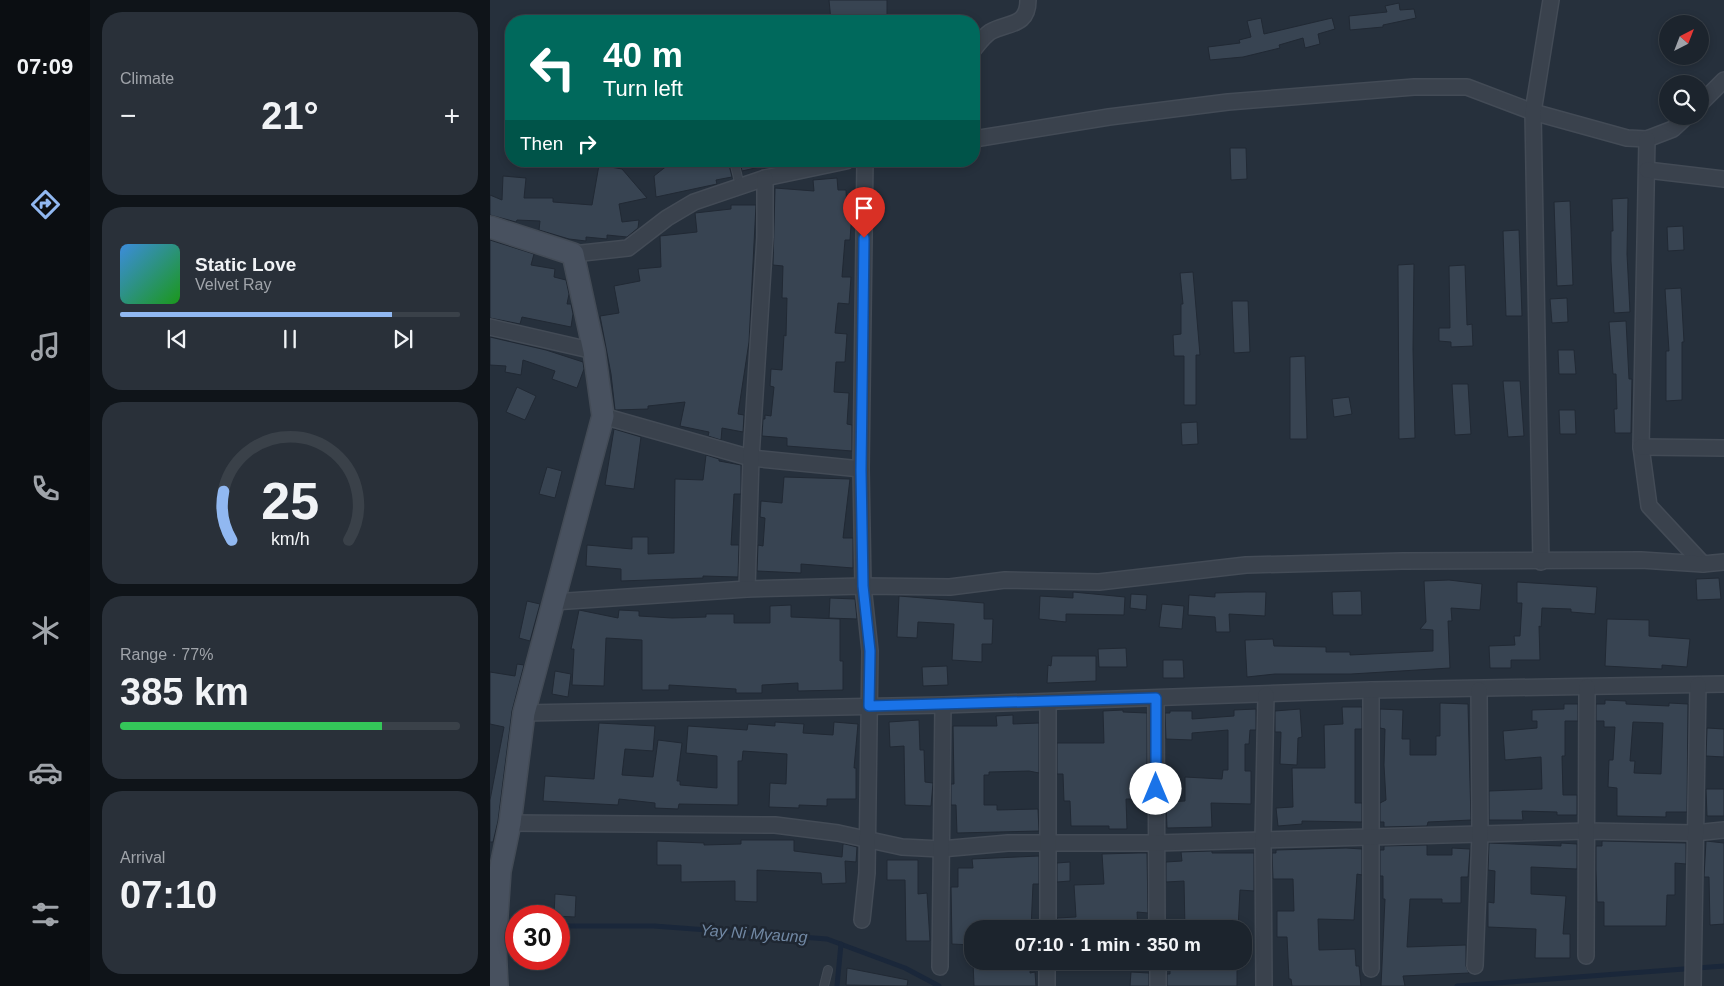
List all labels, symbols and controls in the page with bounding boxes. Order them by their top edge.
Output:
north arrow [1659,15,1709,65]
map controls [1659,15,1709,125]
icon: left [520,35,585,100]
text: 40 m [603,35,683,74]
text: 07:09 [17,54,73,79]
text: Climate [120,70,174,87]
button: search [1659,75,1709,125]
text: Turn left [603,76,683,101]
text: 21° [261,95,319,137]
text: − [120,100,136,131]
text: + [444,100,460,131]
icon: right [573,130,601,158]
text: Then [520,133,563,154]
icon: directions [28,187,63,222]
pin [843,187,885,238]
icon: arrive [850,194,878,222]
text: Static Love [195,254,296,275]
text: Velvet Ray [195,276,271,293]
icon: previous [163,325,191,353]
icon: pause [276,325,304,353]
icon: next [389,325,417,353]
icon: music [28,329,63,364]
icon: phone [28,471,63,506]
text: 25 [261,472,319,530]
text: km/h [271,529,309,549]
icon: climate [28,613,63,648]
text: Range · 77% [120,646,213,663]
text: 385 km [120,671,249,713]
icon: car [28,755,63,790]
position arrow [1129,762,1181,814]
text: Arrival [120,849,165,866]
text: 07:10 [120,874,217,916]
icon: filters [28,897,63,932]
speed limit sign: 30 [505,905,570,970]
water label: Yay Ni Myaung [700,921,808,946]
text: 07:10 · 1 min · 350 m [1015,934,1201,955]

